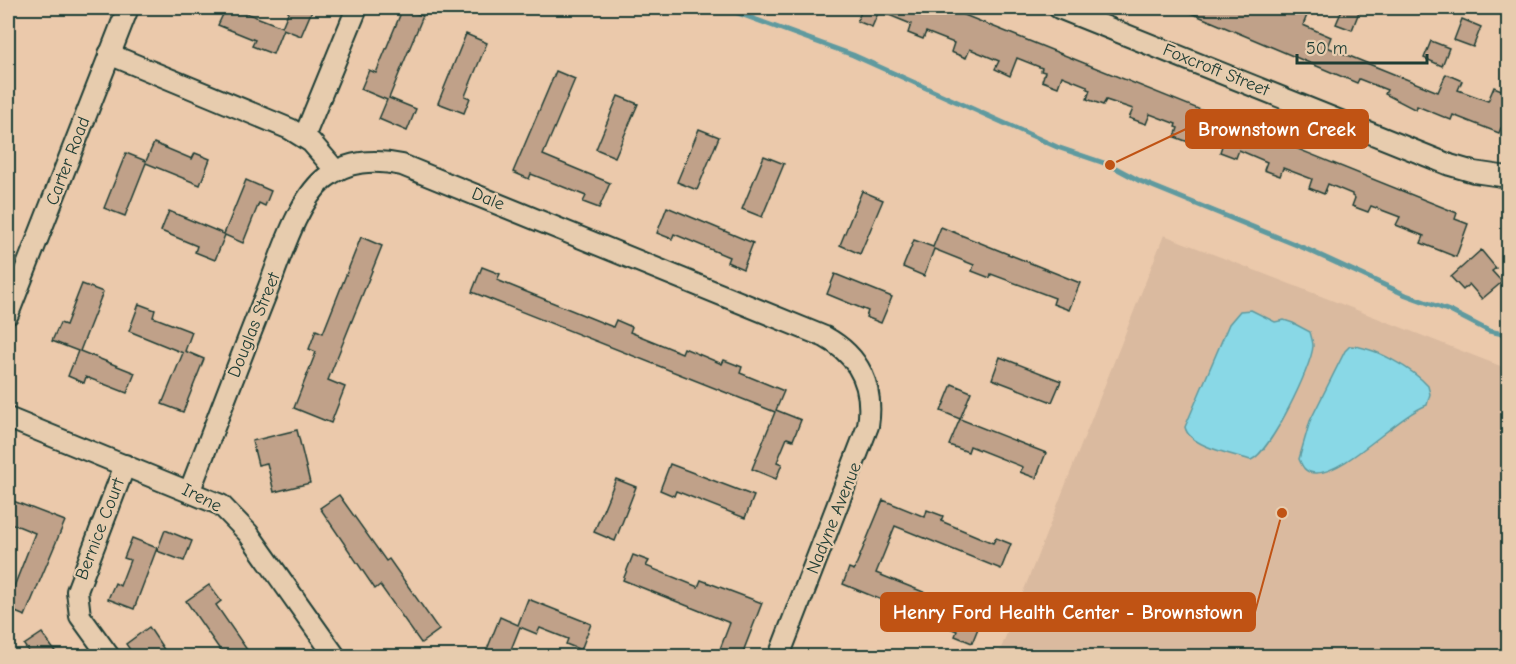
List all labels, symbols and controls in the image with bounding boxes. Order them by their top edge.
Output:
scale bar [1297,27,1428,65]
text: 50 m [1306,38,1348,59]
street label: Foxcroft Street [1160,39,1273,101]
callout: Brownstown Creek [1186,110,1368,148]
street label: Carter Road [42,114,94,208]
text: Brownstown Creek [1198,118,1356,141]
street label: Dale [469,183,507,215]
street label: Douglas Street [223,269,285,381]
street label: Nadyne Avenue [802,459,866,577]
street label: Bernice Court [71,474,129,583]
street label: Irene [179,479,225,517]
callout: Henry Ford Health Center - Brownstown [881,593,1255,631]
text: Henry Ford Health Center - Brownstown [893,601,1243,624]

